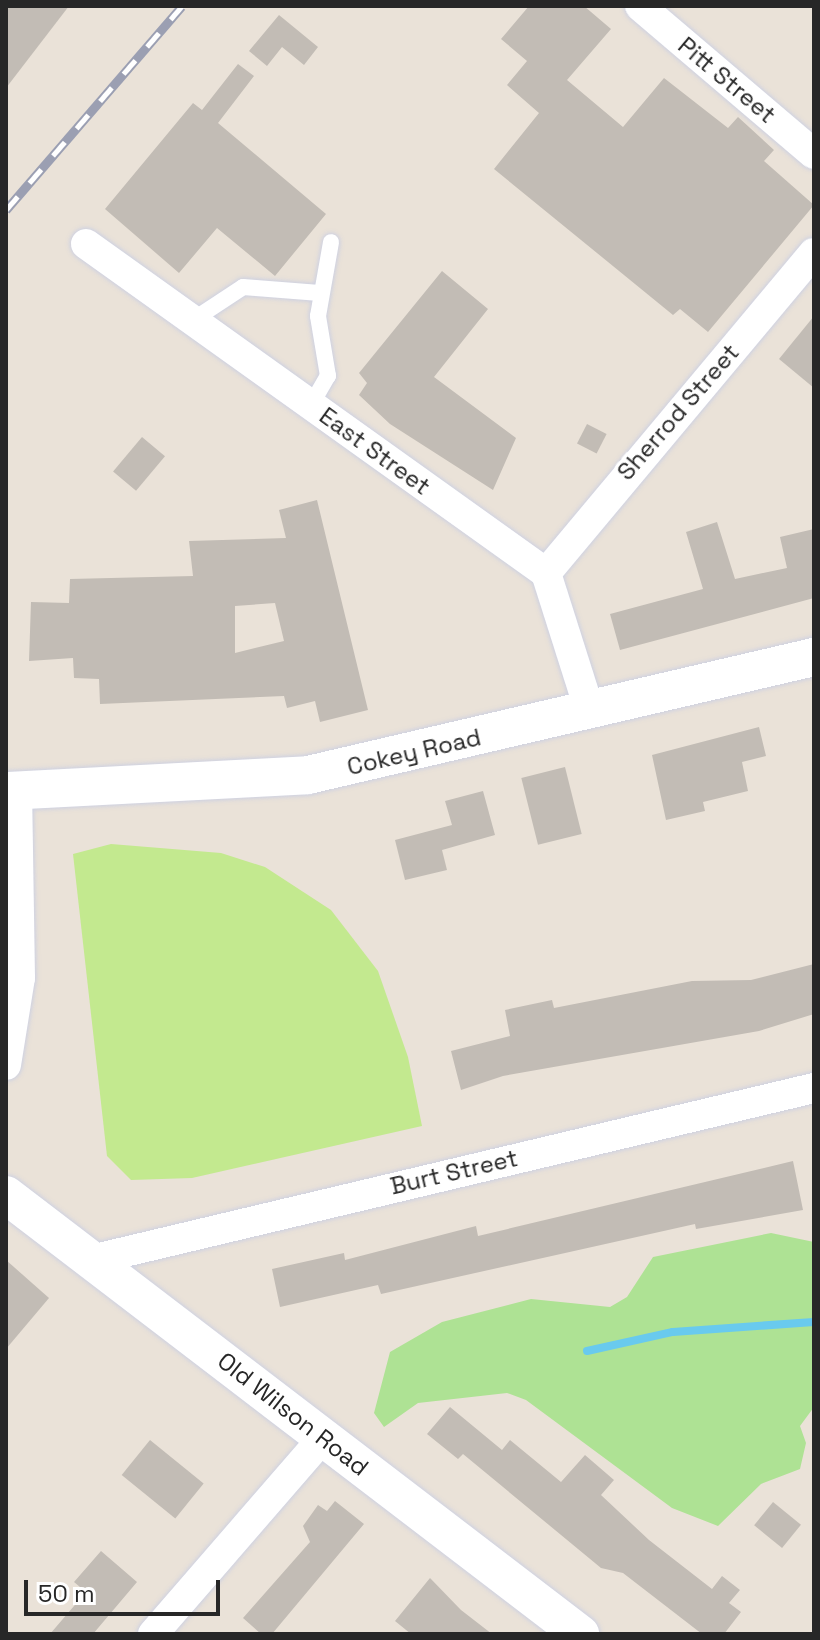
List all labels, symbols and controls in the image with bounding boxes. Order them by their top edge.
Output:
street label: Pitt Street [672,31,782,129]
street label: Sherrod Street [611,338,745,486]
street label: East Street [314,401,436,501]
street label: Cokey Road [344,723,484,781]
street label: Burt Street [387,1143,521,1201]
street label: Old Wilson Road [212,1346,374,1482]
scale bar [28,1564,224,1614]
text: 50 m [38,1578,95,1609]

